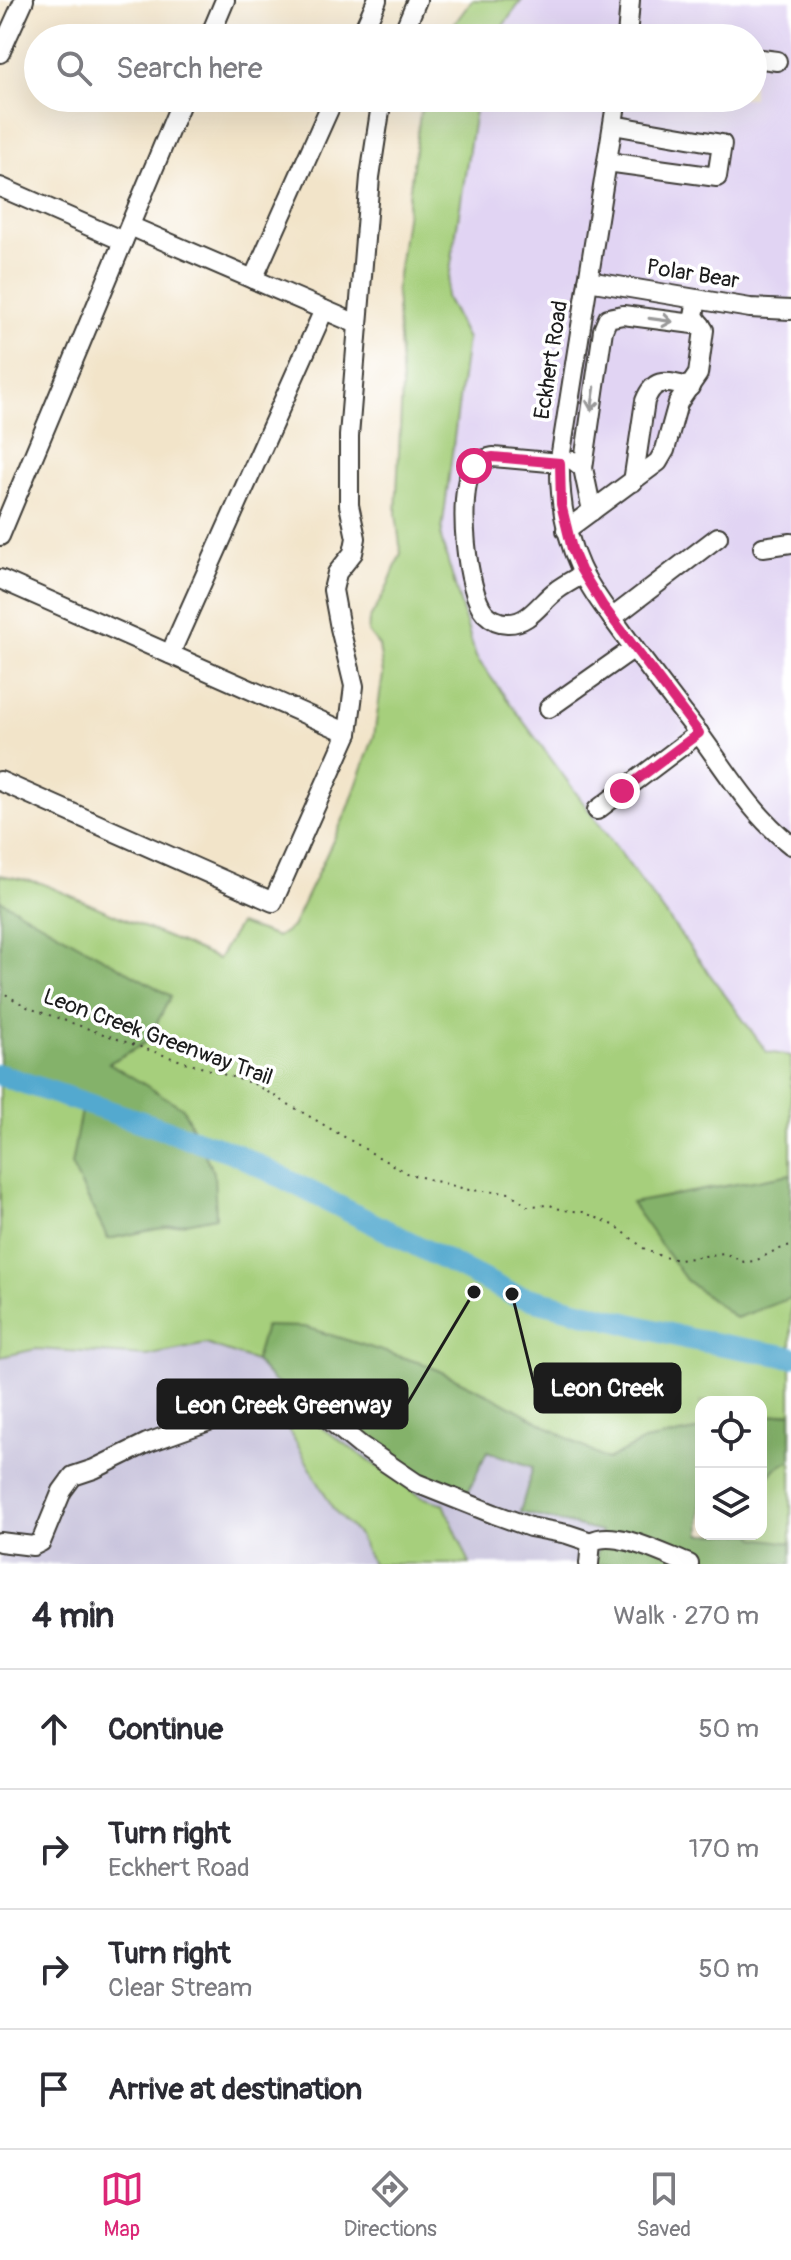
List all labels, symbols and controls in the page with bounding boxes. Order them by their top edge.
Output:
search box [24,24,767,112]
icon: search [52,46,96,90]
text: Search here [116,50,263,87]
street label: Polar Bear [645,253,741,295]
street label: Eckhert Road [528,299,574,421]
one-way arrow [648,313,673,328]
one-way arrow [585,386,600,411]
route start [456,448,492,484]
route end [604,773,640,809]
street label: Leon Creek Greenway Trail [39,982,277,1092]
callout: Leon Creek [535,1364,680,1412]
text: Leon Creek [550,1374,665,1403]
callout: Leon Creek Greenway [158,1380,407,1428]
text: Leon Creek Greenway [175,1391,392,1420]
map controls [695,1396,767,1540]
button: locate [695,1396,767,1468]
button: layers [695,1468,767,1540]
text: 4 min [32,1595,114,1638]
text: Walk · 270 m [613,1600,759,1632]
icon: ahead [32,1707,76,1751]
text: Continue [108,1711,223,1748]
text: 50 m [698,1713,759,1745]
text: Turn right [108,1815,231,1852]
icon: right [32,1827,76,1871]
text: 170 m [689,1833,759,1865]
text: Eckhert Road [108,1852,250,1884]
text: Turn right [108,1935,231,1972]
icon: right [32,1947,76,1991]
text: 50 m [698,1953,759,1985]
text: Clear Stream [108,1972,252,2004]
icon: arrive [32,2067,76,2111]
text: Arrive at destination [108,2071,362,2108]
tab: Map [100,2167,144,2243]
tab: Directions [344,2167,437,2243]
tab: Saved [637,2167,691,2243]

